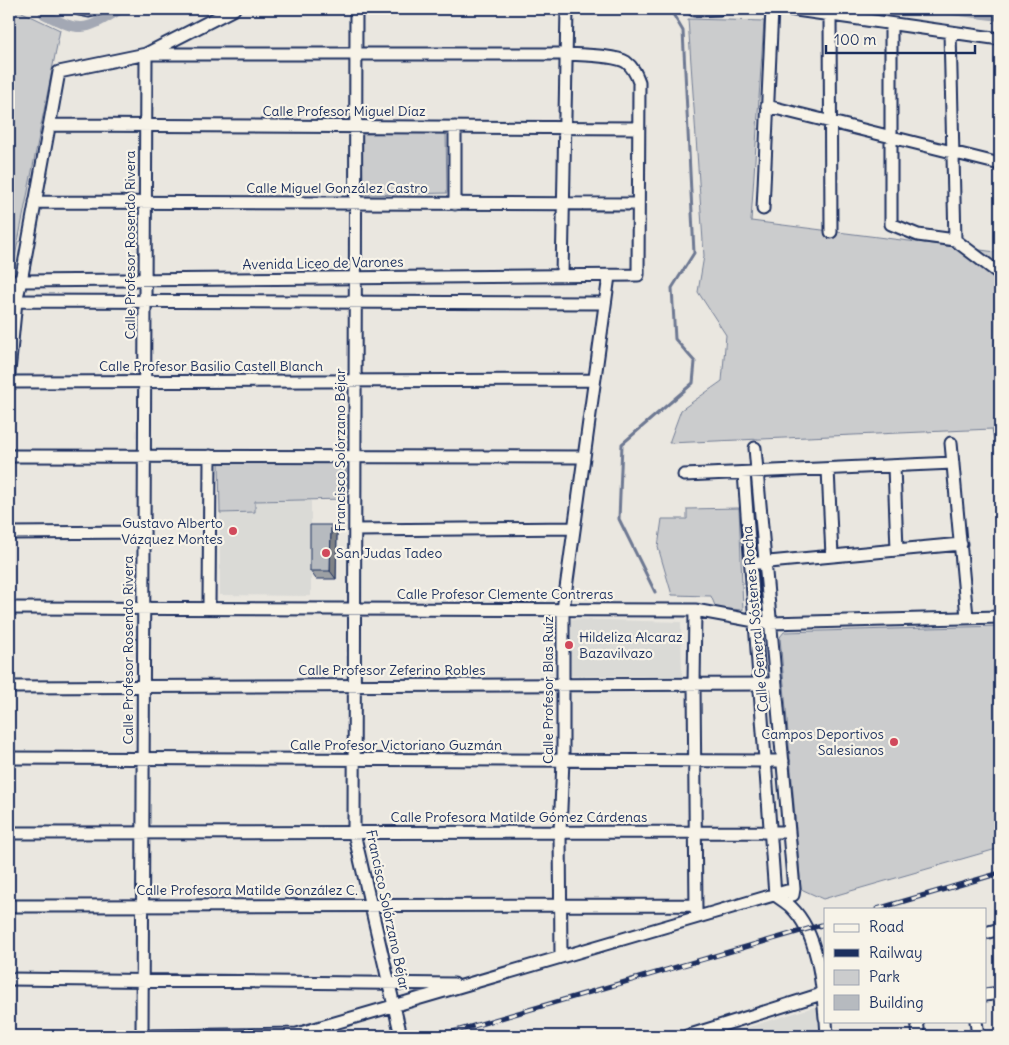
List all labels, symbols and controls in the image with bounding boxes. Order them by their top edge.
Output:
scale bar [826,22,975,54]
text: 100 m [834,30,876,49]
street label: Calle Profesor Miguel Díaz [262,102,426,120]
street label: Calle Profesor Rosendo Rivera [121,150,139,340]
street label: Calle Miguel González Castro [246,179,428,197]
street label: Avenida Liceo de Varones [242,253,404,273]
street label: Calle Profesor Basilio Castell Blanch [99,357,323,375]
street label: Francisco Solórzano Béjar [331,368,349,532]
place label: Gustavo Alberto Vázquez Montes [121,514,223,548]
marker: Gustavo Alberto Vázquez Montes [227,525,239,537]
street label: Calle General Sóstenes Rocha [738,525,772,713]
place label: San Judas Tadeo [336,544,442,562]
marker: San Judas Tadeo [320,547,332,559]
street label: Calle Profesor Rosendo Rivera [119,555,137,745]
street label: Calle Profesor Clemente Contreras [397,585,613,603]
street label: Calle Profesor Blas Ruíz [539,616,557,764]
place label: Hildeliza Alcaraz Bazavilvazo [579,628,683,662]
marker: Hildeliza Alcaraz Bazavilvazo [563,639,575,651]
street label: Calle Profesor Zeferino Robles [298,661,486,679]
place label: Campos Deportivos Salesianos [761,725,884,759]
street label: Calle Profesor Victoriano Guzmán [290,736,502,754]
marker: Campos Deportivos Salesianos [888,736,900,748]
street label: Calle Profesora Matilde Gómez Cárdenas [391,808,647,826]
street label: Francisco Solórzano Béjar [362,828,414,992]
street label: Calle Profesora Matilde González C. [136,881,358,899]
legend [824,908,986,1022]
text: Road [869,917,904,936]
text: Railway [869,943,923,962]
text: Park [869,967,900,986]
text: Building [869,993,924,1012]

